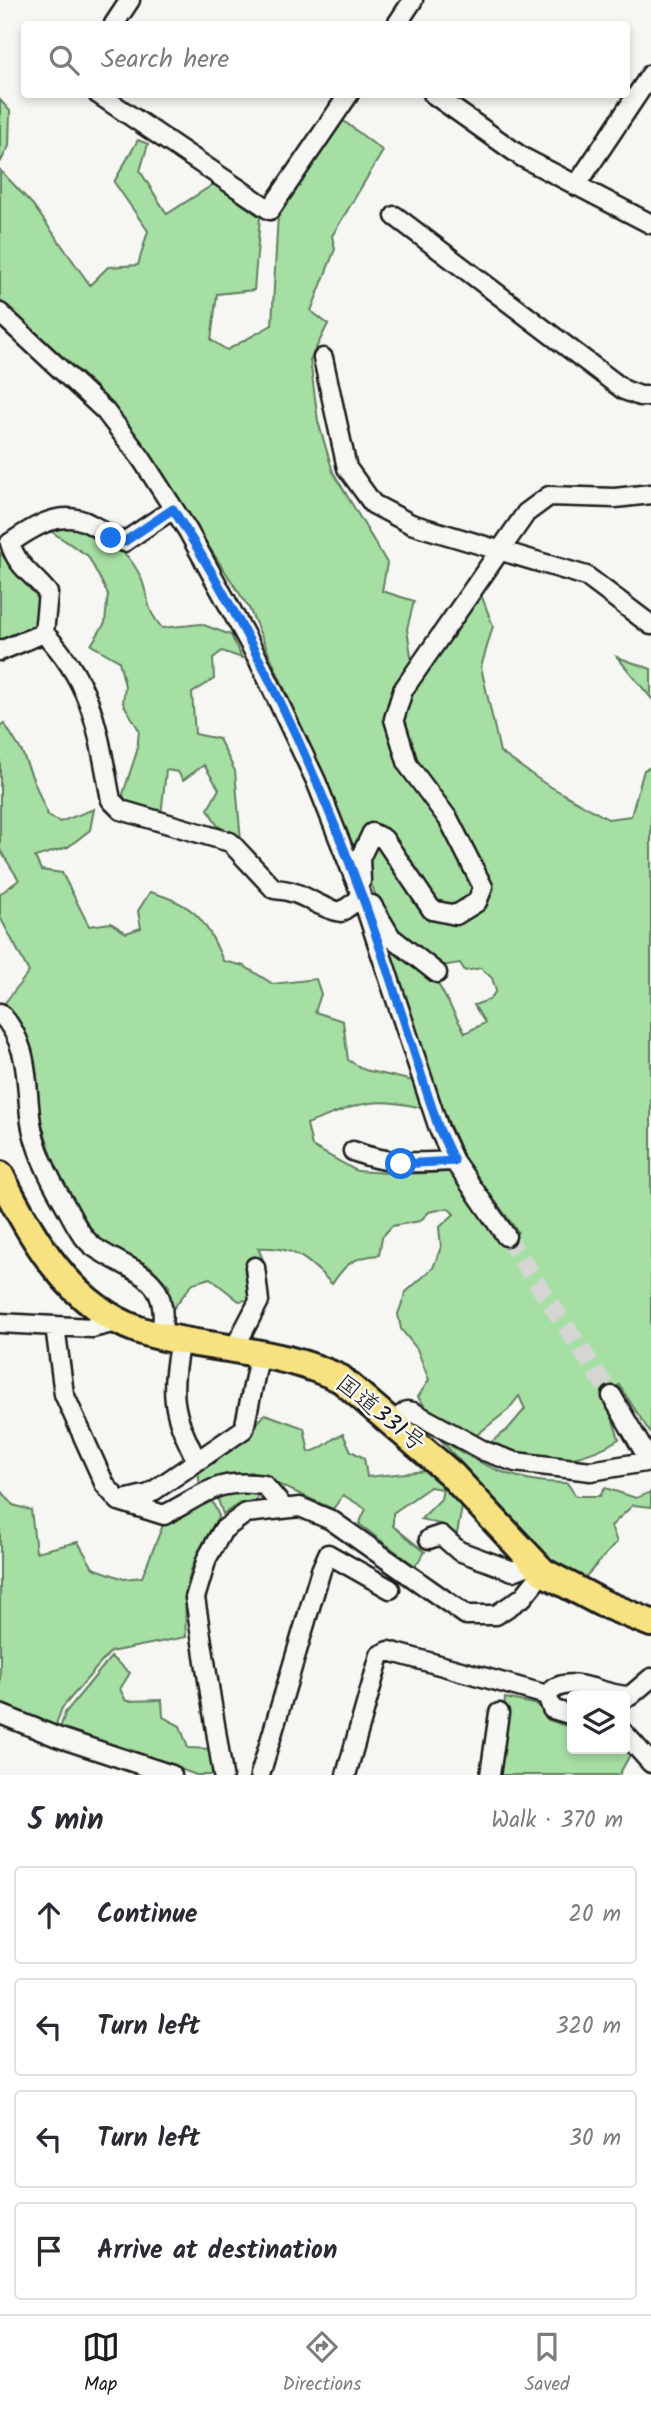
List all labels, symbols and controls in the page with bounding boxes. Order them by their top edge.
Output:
search box [21,21,630,98]
text: Search here [101,39,229,81]
icon: search [45,41,83,79]
route end [95,522,126,553]
route start [385,1148,416,1179]
street label: 国道331号 [326,1365,434,1463]
map controls [567,1691,630,1754]
button: layers [567,1691,630,1754]
text: 5 min [28,1797,104,1845]
text: Walk · 370 m [491,1803,623,1839]
text: Continue [97,1894,198,1936]
icon: ahead [30,1896,68,1934]
text: 20 m [569,1897,621,1933]
text: Turn left [97,2006,200,2048]
icon: left [30,2008,68,2046]
text: 320 m [555,2009,621,2045]
text: Turn left [97,2118,200,2160]
icon: left [30,2120,68,2158]
text: 30 m [569,2121,621,2157]
text: Arrive at destination [97,2230,337,2272]
icon: arrive [30,2232,68,2270]
tab: Map [82,2328,120,2400]
tab: Directions [283,2328,361,2400]
tab: Saved [524,2328,569,2400]

